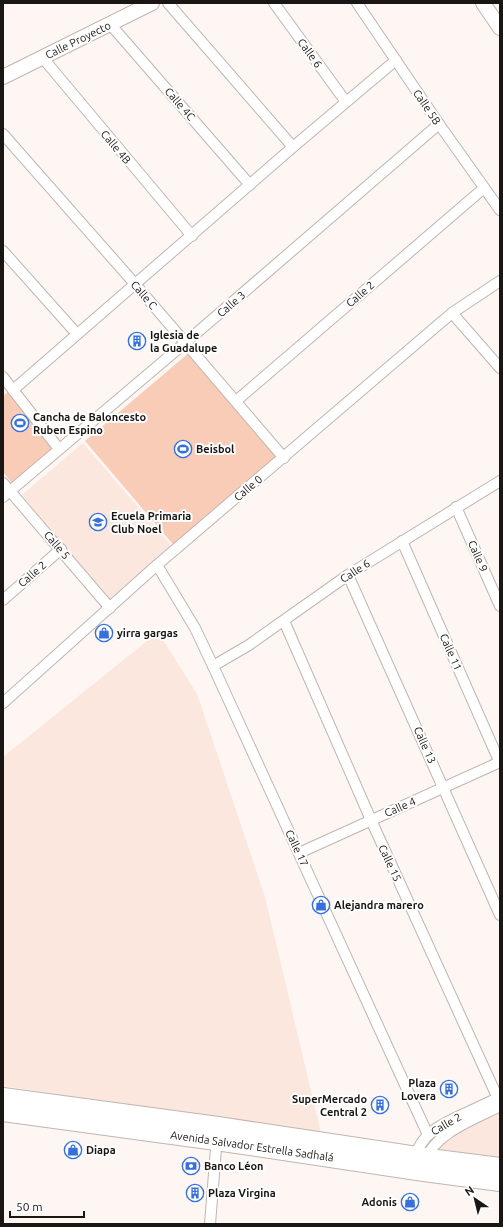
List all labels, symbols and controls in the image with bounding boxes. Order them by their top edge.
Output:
street label: Calle Proyecto [43,19,113,61]
street label: Calle 6 [295,36,325,70]
street label: Calle 4C [162,85,198,123]
street label: Calle 5B [411,87,443,127]
street label: Calle 4B [99,128,133,166]
street label: Calle C [128,278,160,312]
street label: Calle 2 [344,279,376,309]
street label: Calle 3 [215,289,247,319]
place label: Iglesia de la Guadalupe [150,329,217,354]
building icon: Iglesia de la Guadalupe [127,331,147,351]
place label: Cancha de Baloncesto Ruben Espino [33,411,146,436]
sports icon: Cancha de Baloncesto Ruben Espino [10,413,30,433]
sports icon: Beisbol [173,439,193,459]
place label: Beisbol [196,443,235,455]
street label: Calle 0 [232,473,264,503]
place label: Ecuela Primaria Club Noel [111,510,191,535]
school or university icon: Ecuela Primaria Club Noel [88,512,108,532]
street label: Calle 5 [42,529,72,561]
street label: Calle 9 [466,539,490,573]
street label: Calle 6 [338,557,372,585]
street label: Calle 2 [16,559,48,589]
shop icon: yirra gargas [94,623,114,643]
place label: yirra gargas [117,627,178,639]
street label: Calle 11 [438,632,464,672]
street label: Calle 13 [412,725,438,765]
street label: Calle 4 [383,795,417,819]
street label: Calle 17 [283,828,311,868]
street label: Calle 15 [376,843,404,883]
shop icon: Alejandra marero [311,895,331,915]
place label: Alejandra marero [334,899,424,911]
place label: Plaza Lovera [401,1077,436,1102]
building icon: Plaza Lovera [439,1079,459,1099]
place label: SuperMercado Central 2 [292,1093,367,1118]
building icon: SuperMercado Central 2 [370,1095,390,1115]
street label: Calle 2 [429,1111,463,1137]
street label: Avenida Salvador Estrella Sadhalá [170,1129,334,1163]
shop icon: Diapa [63,1140,83,1160]
place label: Diapa [86,1144,116,1156]
bank icon: Banco Léon [181,1156,201,1176]
place label: Banco Léon [204,1160,264,1172]
north arrow [455,1179,495,1219]
building icon: Plaza Virgina [185,1183,205,1203]
text: N [462,1184,476,1198]
place label: Plaza Virgina [208,1187,276,1199]
shop icon: Adonis [400,1192,420,1212]
scale bar [10,1193,84,1219]
place label: Adonis [361,1196,397,1208]
text: 50 m [16,1200,43,1213]

